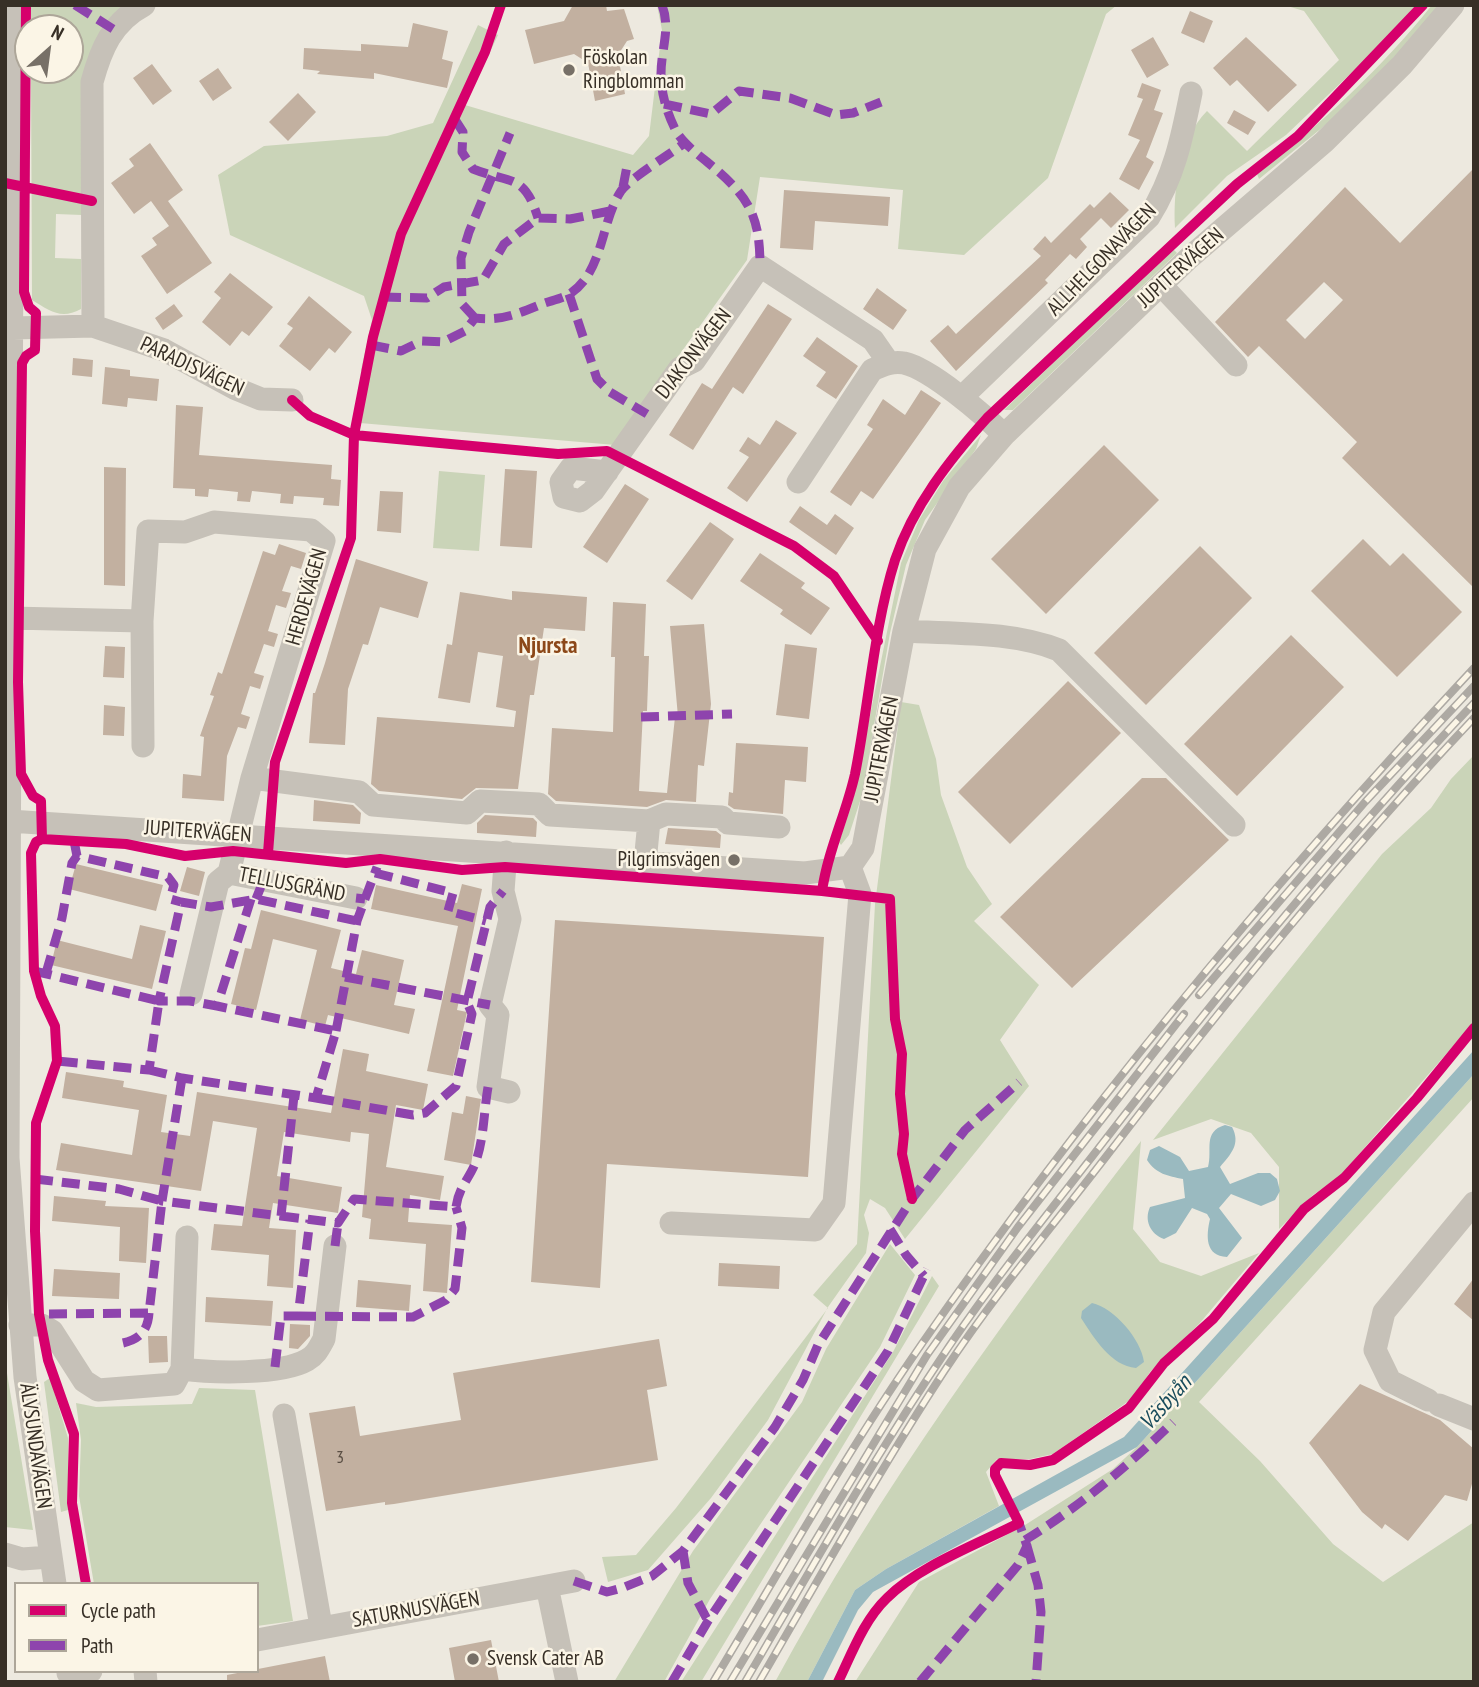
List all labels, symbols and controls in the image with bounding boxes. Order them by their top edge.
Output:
north arrow [14,14,84,84]
text: N [48,19,68,45]
place label: Föskolan Ringblomman [583,45,684,95]
marker: Föskolan Ringblomman [561,62,577,78]
street label: ALLHELGONAVÄGEN [1042,199,1162,321]
street label: JUPITERVÄGEN [1133,223,1229,313]
street label: DIAKONVÄGEN [651,304,737,404]
street label: PARADISVÄGEN [136,332,248,402]
street label: HERDEVÄGEN [281,546,333,648]
district label: Njursta [519,632,577,660]
street label: JUPITERVÄGEN [859,694,905,804]
street label: JUPITERVÄGEN [144,816,252,848]
place label: Pilgrimsvägen [617,847,720,873]
marker: Pilgrimsvägen [726,852,742,868]
street label: TELLUSGRÄND [237,862,347,908]
water label: Väsbyån [1134,1370,1198,1436]
street label: ÄLVSUNDAVÄGEN [14,1382,56,1510]
house number: 3 [336,1447,344,1469]
legend [14,1582,259,1673]
street label: SATURNUSVÄGEN [351,1586,481,1634]
text: Cycle path [81,1597,156,1624]
text: Path [81,1632,113,1659]
place label: Svensk Cater AB [487,1646,604,1672]
marker: Svensk Cater AB [465,1651,481,1667]

